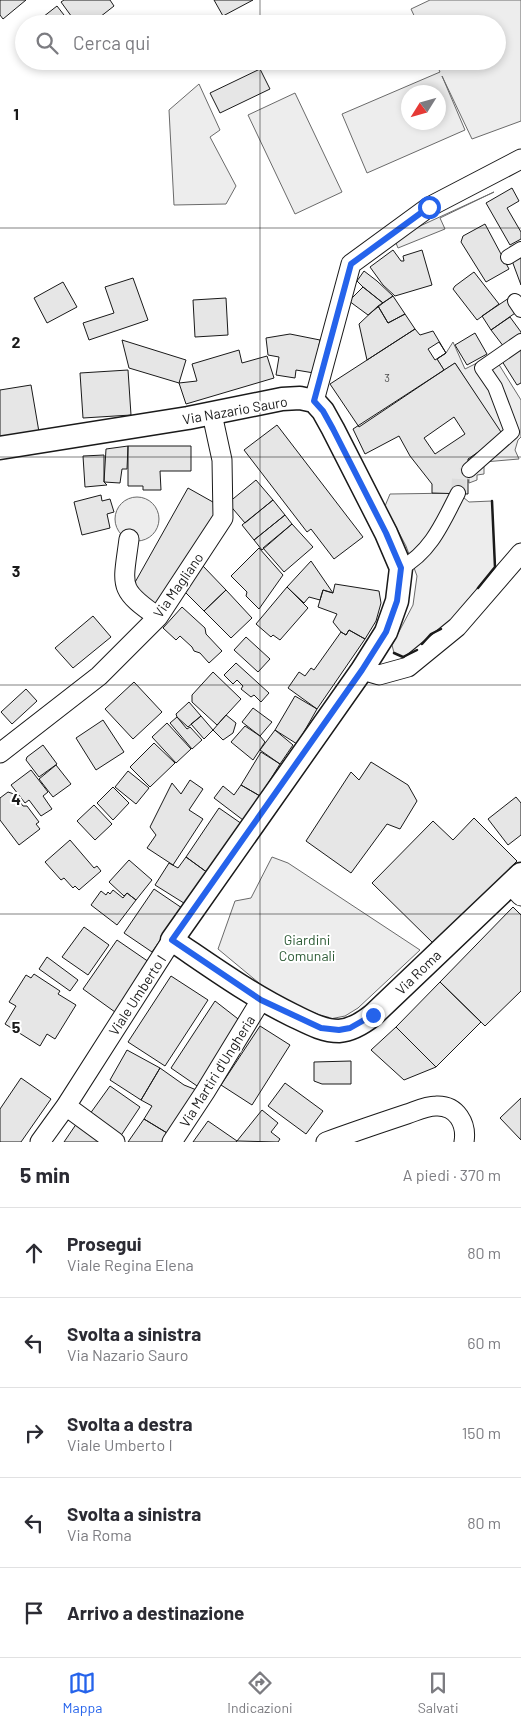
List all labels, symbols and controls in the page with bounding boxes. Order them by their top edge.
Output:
search box [15,15,506,70]
icon: search [33,29,61,57]
text: Cerca qui [73,31,150,54]
north arrow [401,85,446,130]
text: 1 [13,104,19,123]
route start [418,196,441,219]
text: 2 [12,332,21,351]
house number: 3 [384,371,390,384]
street label: Via Nazario Sauro [181,392,289,428]
street label: Via Magliano [149,549,207,621]
text: 3 [12,561,20,580]
text: 4 [11,789,21,808]
park label: Giardini Comunali [279,931,335,964]
street label: Via Roma [392,946,444,998]
street label: Viale Umberto I [105,952,169,1038]
route end [362,1004,385,1027]
street label: Via Martiri d'Ungheria [176,1012,258,1130]
text: 5 [12,1017,21,1036]
text: 5 min [20,1162,70,1187]
text: A piedi · 370 m [403,1165,501,1184]
text: Prosegui [67,1232,142,1255]
icon: ahead [20,1239,48,1267]
text: 80 m [467,1243,501,1262]
text: Viale Regina Elena [67,1255,194,1274]
text: Svolta a sinistra [67,1322,201,1345]
icon: left [20,1329,48,1357]
text: 60 m [467,1333,501,1352]
text: Via Nazario Sauro [67,1345,189,1364]
text: Svolta a destra [67,1412,193,1435]
icon: right [20,1419,48,1447]
text: 150 m [462,1423,501,1442]
text: Viale Umberto I [67,1435,173,1454]
text: Svolta a sinistra [67,1502,201,1525]
icon: left [20,1509,48,1537]
text: 80 m [467,1513,501,1532]
text: Via Roma [67,1525,132,1544]
icon: arrive [20,1599,48,1627]
text: Arrivo a destinazione [67,1601,245,1624]
tab: Mappa [63,1669,102,1716]
tab: Indicazioni [227,1669,293,1716]
tab: Salvati [418,1669,458,1716]

